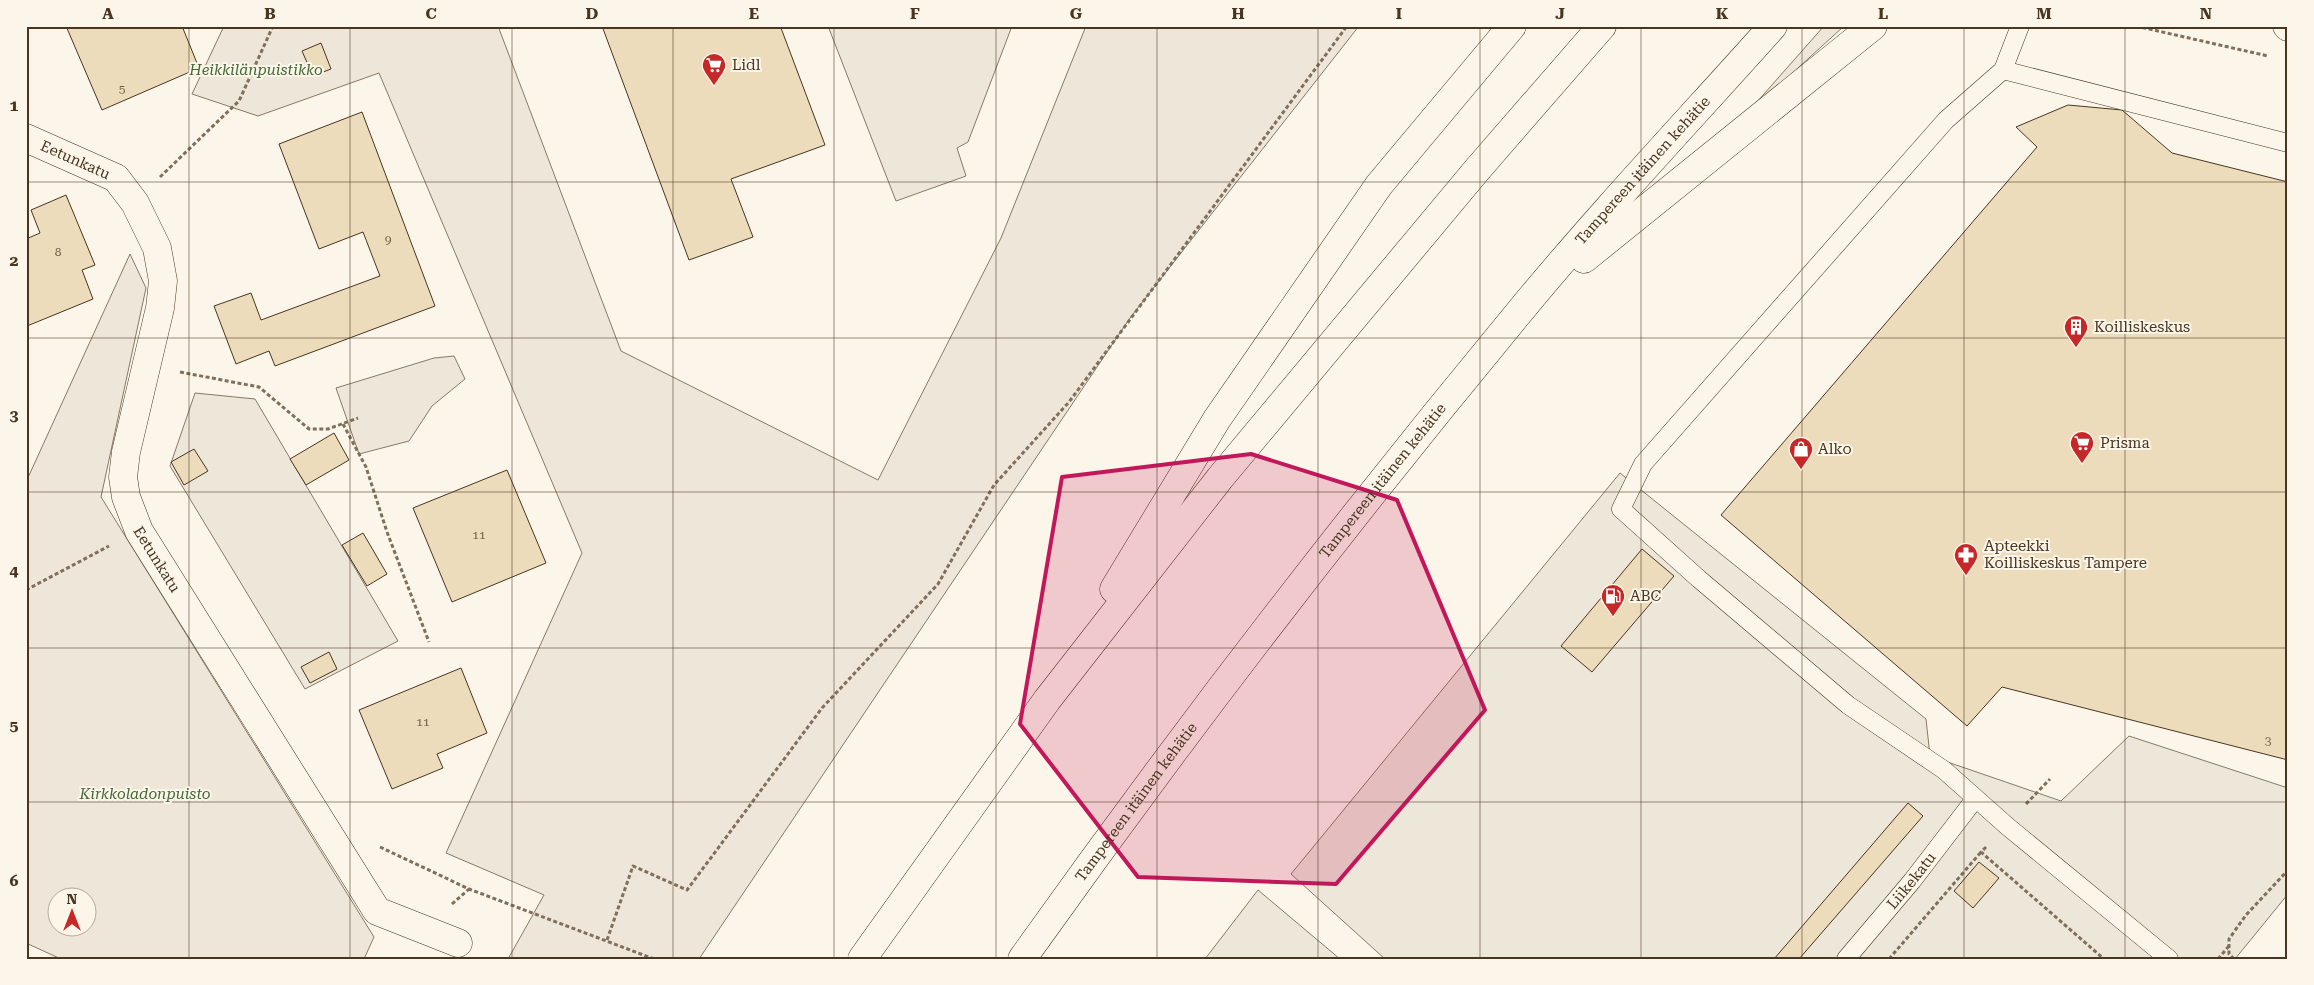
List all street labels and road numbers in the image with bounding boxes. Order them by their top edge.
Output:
street label: Tampereen itäinen kehätie [1572,93,1714,248]
street label: Eetunkatu [38,137,114,184]
street label: Tampereen itäinen kehätie [1315,400,1450,562]
street label: Eetunkatu [129,523,185,596]
street label: Tampereen itäinen kehätie [1072,719,1201,885]
street label: Liikekatu [1883,848,1940,913]

